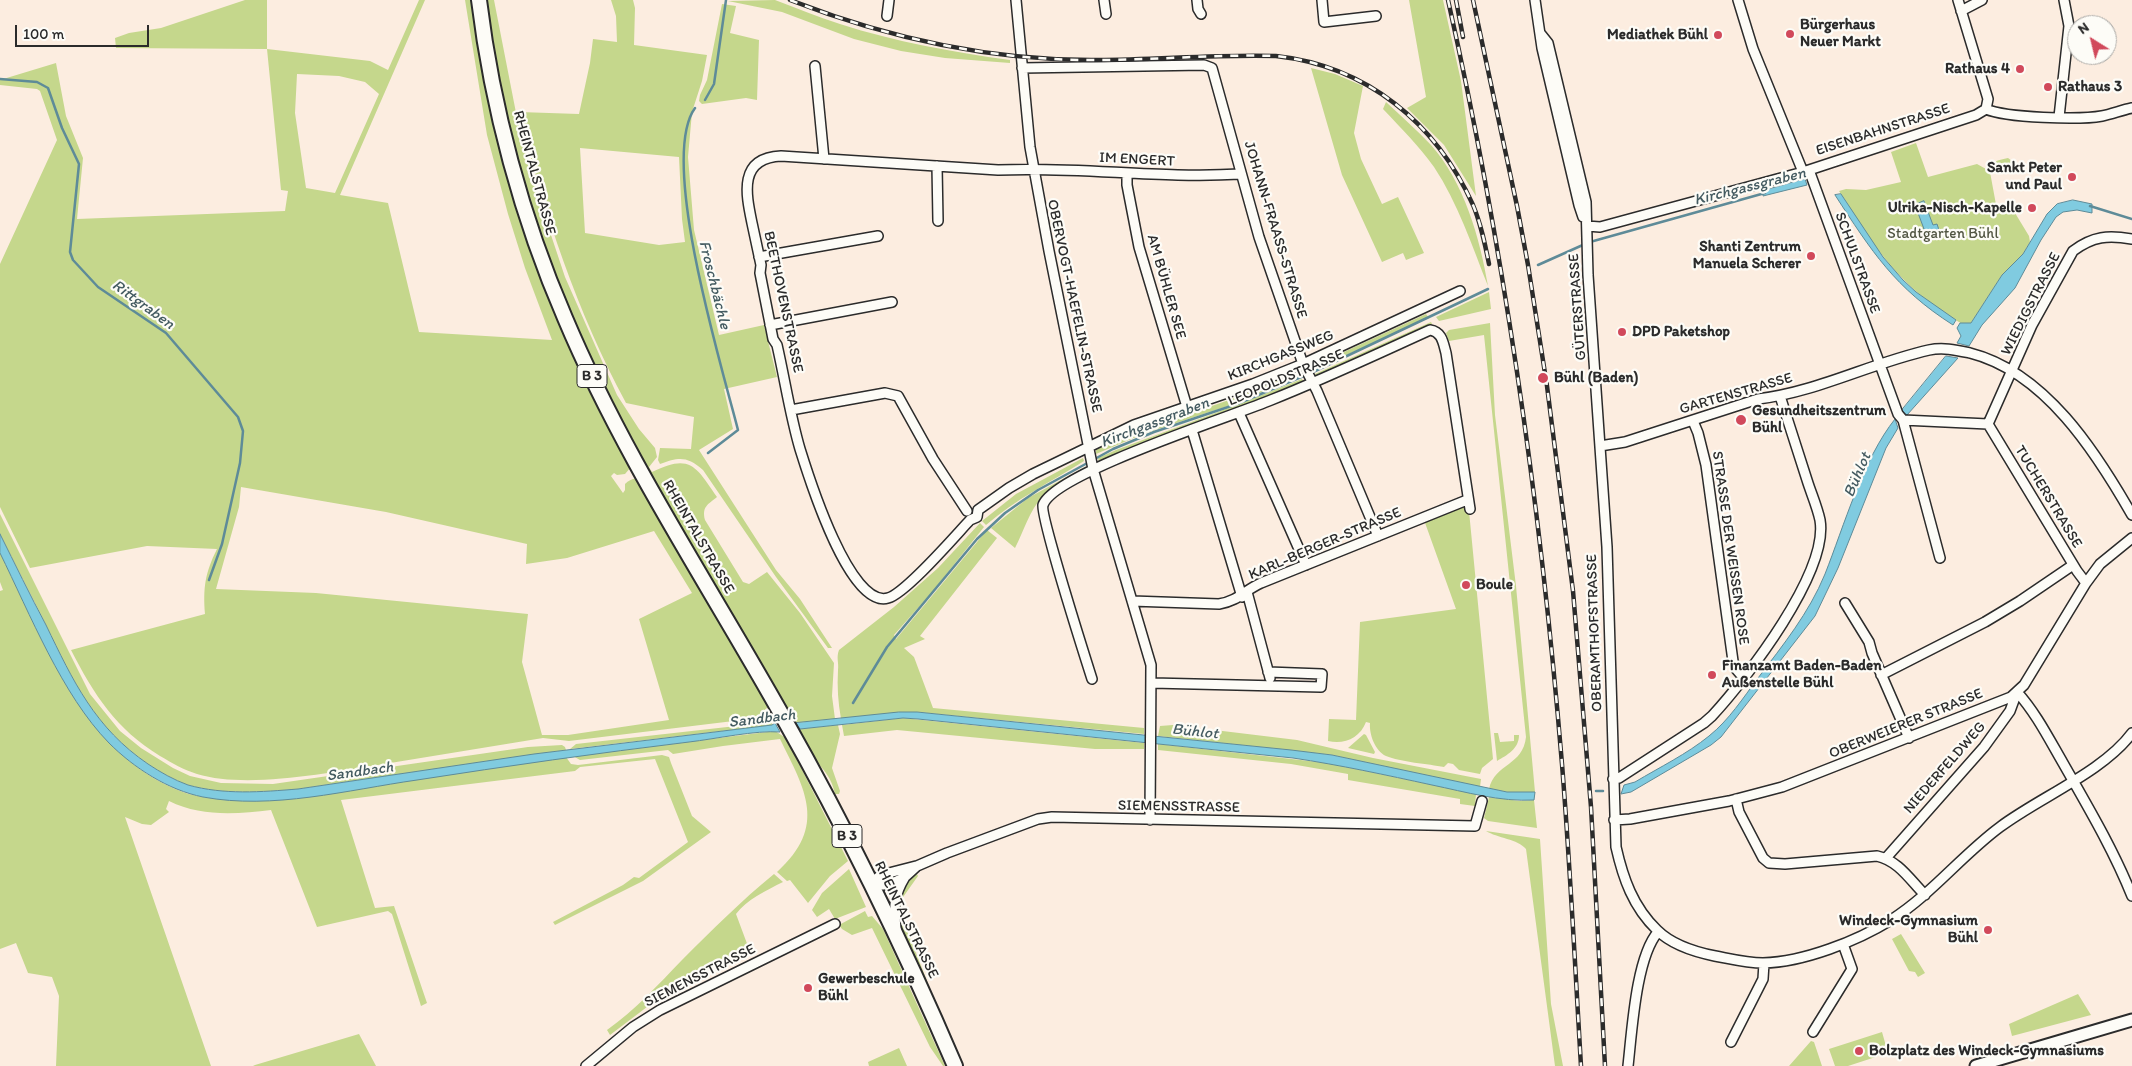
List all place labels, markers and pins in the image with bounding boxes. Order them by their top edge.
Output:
place label: Bürgerhaus Neuer Markt [1800,16,1881,51]
place label: Mediathek Bühl [1607,26,1708,44]
marker: Bürgerhaus Neuer Markt [1784,28,1796,40]
marker: Mediathek Bühl [1712,29,1724,41]
place label: Rathaus 4 [1945,60,2010,78]
marker: Rathaus 4 [2014,63,2026,75]
place label: Rathaus 3 [2058,78,2122,96]
marker: Rathaus 3 [2042,81,2054,93]
place label: Sankt Peter und Paul [1987,159,2062,194]
marker: Sankt Peter und Paul [2066,171,2078,183]
place label: Ulrika-Nisch-Kapelle [1888,199,2022,217]
marker: Ulrika-Nisch-Kapelle [2026,202,2038,214]
place label: Shanti Zentrum Manuela Scherer [1693,238,1801,273]
marker: Shanti Zentrum Manuela Scherer [1805,250,1817,262]
place label: DPD Paketshop [1632,323,1730,341]
marker: DPD Paketshop [1616,326,1628,338]
place label: Bühl (Baden) [1554,369,1638,387]
marker: Bühl (Baden) [1536,371,1550,385]
place label: Gesundheitszentrum Bühl [1752,402,1886,437]
marker: Gesundheitszentrum Bühl [1734,413,1748,427]
place label: Boule [1476,576,1513,594]
marker: Boule [1460,579,1472,591]
place label: Finanzamt Baden-Baden Außenstelle Bühl [1722,657,1882,692]
marker: Finanzamt Baden-Baden Außenstelle Bühl [1706,669,1718,681]
place label: Windeck-Gymnasium Bühl [1839,912,1978,947]
marker: Windeck-Gymnasium Bühl [1982,924,1994,936]
place label: Gewerbeschule Bühl [818,970,915,1005]
marker: Gewerbeschule Bühl [802,982,814,994]
place label: Bolzplatz des Windeck-Gymnasiums [1869,1042,2104,1060]
marker: Bolzplatz des Windeck-Gymnasiums [1853,1045,1865,1057]

